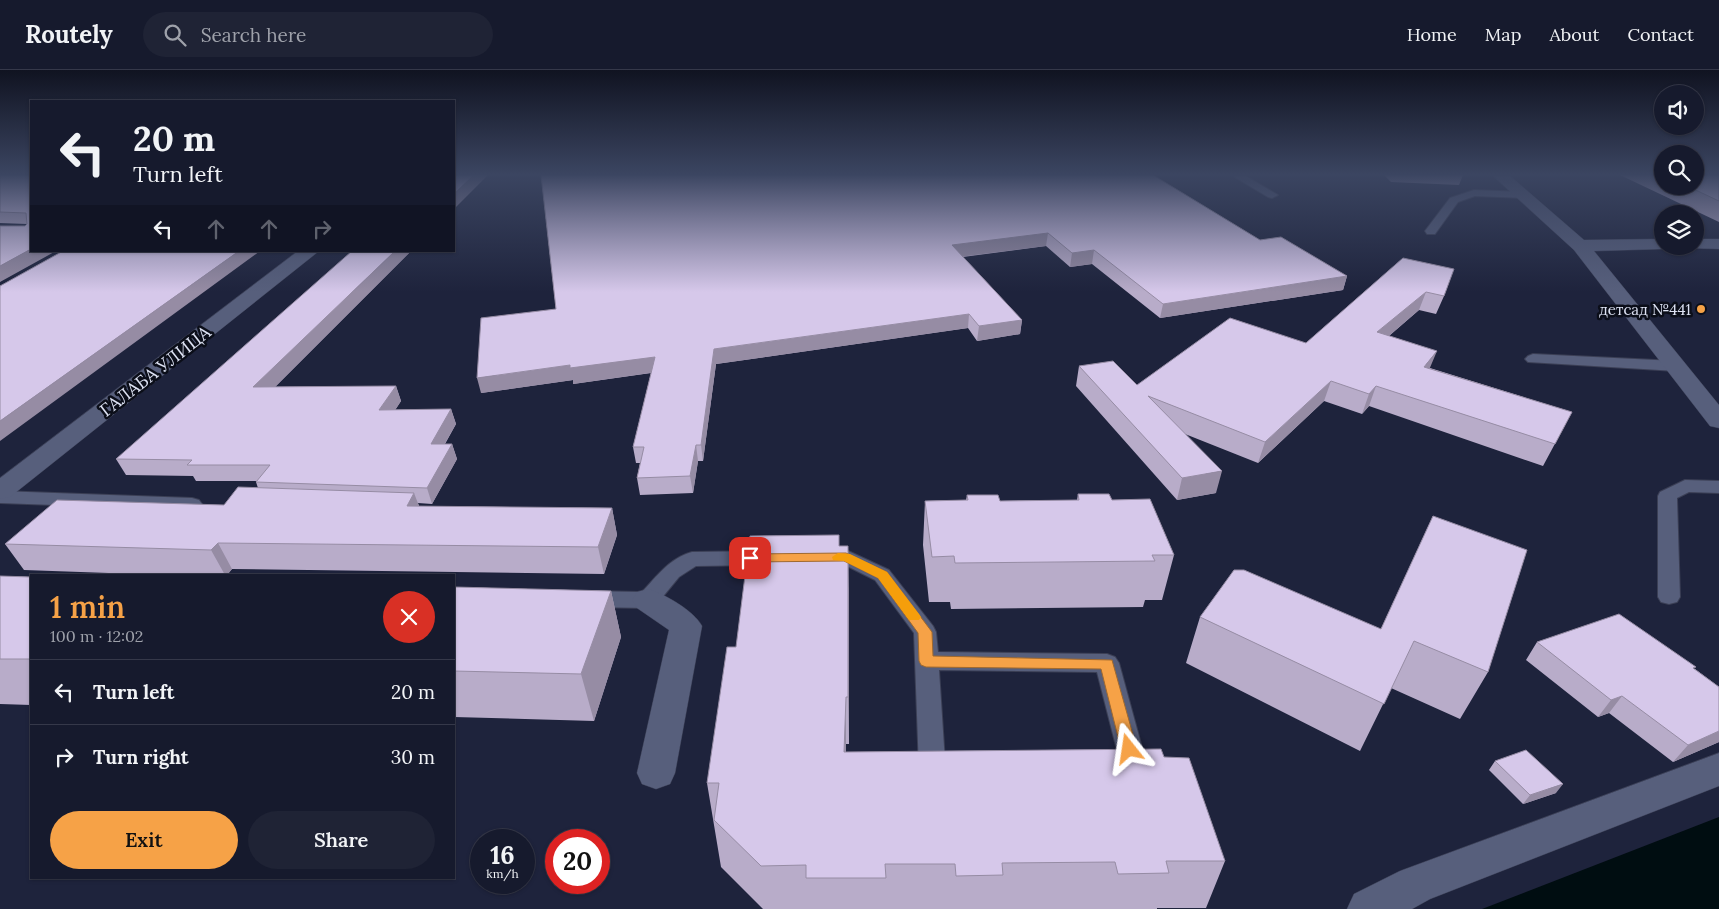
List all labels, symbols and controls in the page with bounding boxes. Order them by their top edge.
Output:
search box [143,12,493,57]
text: Routely [25,19,113,50]
icon: search [161,21,189,49]
text: Search here [201,23,306,47]
text: Home [1407,23,1457,46]
text: Map [1485,23,1521,46]
text: About [1549,23,1599,46]
text: Contact [1627,23,1694,46]
map controls [1654,85,1704,255]
button: sound [1654,85,1704,135]
text: 20 m [133,116,215,161]
icon: left [50,120,115,185]
button: search [1654,145,1704,195]
text: Turn left [133,160,223,188]
button: layers [1654,205,1704,255]
icon: left [149,215,177,243]
icon: ahead [202,215,230,243]
icon: ahead [255,215,283,243]
icon: right [308,215,336,243]
place label: детсад №441 [1599,300,1691,319]
marker: детсад №441 [1695,303,1707,315]
street label: ГАЛАБА УЛИЦА [95,320,216,422]
pin [729,537,771,579]
icon: arrive [736,544,764,572]
text: 1 min [50,588,125,626]
button: close [383,591,435,643]
text: 100 m · 12:02 [50,626,143,646]
icon: left [50,678,78,706]
text: Turn left [93,680,174,704]
text: 20 m [391,680,435,704]
position arrow [1102,722,1154,774]
icon: right [50,743,78,771]
text: Turn right [93,745,189,769]
text: 30 m [391,745,435,769]
button: Exit [50,811,238,869]
button: Share [248,811,435,869]
speed limit sign: 20 [545,829,610,894]
text: 16 [490,839,515,871]
text: km/h [486,866,519,881]

